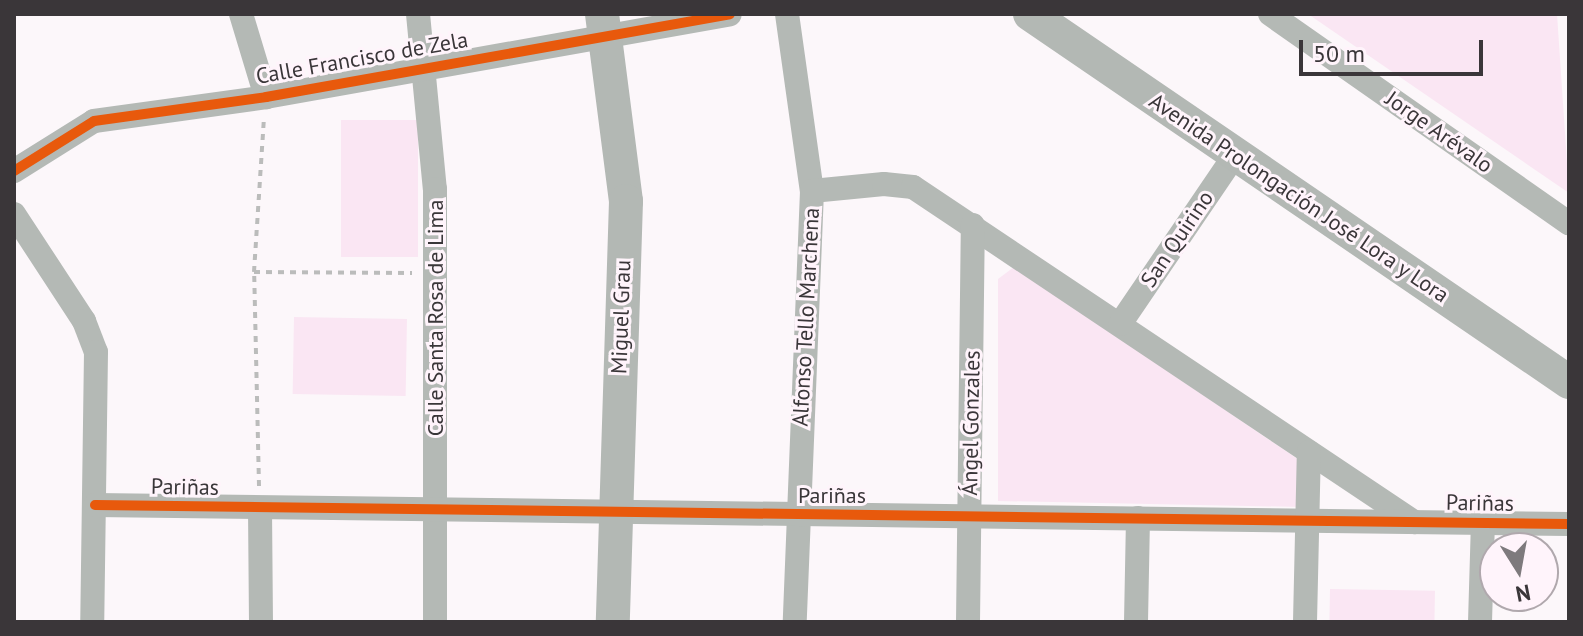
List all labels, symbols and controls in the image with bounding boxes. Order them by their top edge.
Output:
scale bar [1303,24,1487,74]
street label: Calle Francisco de Zela [254,26,470,90]
text: 50 m [1313,38,1365,69]
street label: Jorge Arévalo [1380,85,1498,179]
street label: Avenida Prolongación José Lora y Lora [1144,87,1454,309]
street label: San Quirino [1135,186,1219,292]
street label: Calle Santa Rosa de Lima [423,200,449,436]
street label: Alfonso Tello Marchena [787,207,825,427]
street label: Miguel Grau [606,259,636,375]
street label: Ángel Gonzales [957,350,985,496]
street label: Pariñas [151,473,219,501]
street label: Pariñas [798,483,866,509]
street label: Pariñas [1446,489,1514,517]
north arrow [1479,532,1559,612]
text: N [1513,578,1533,609]

